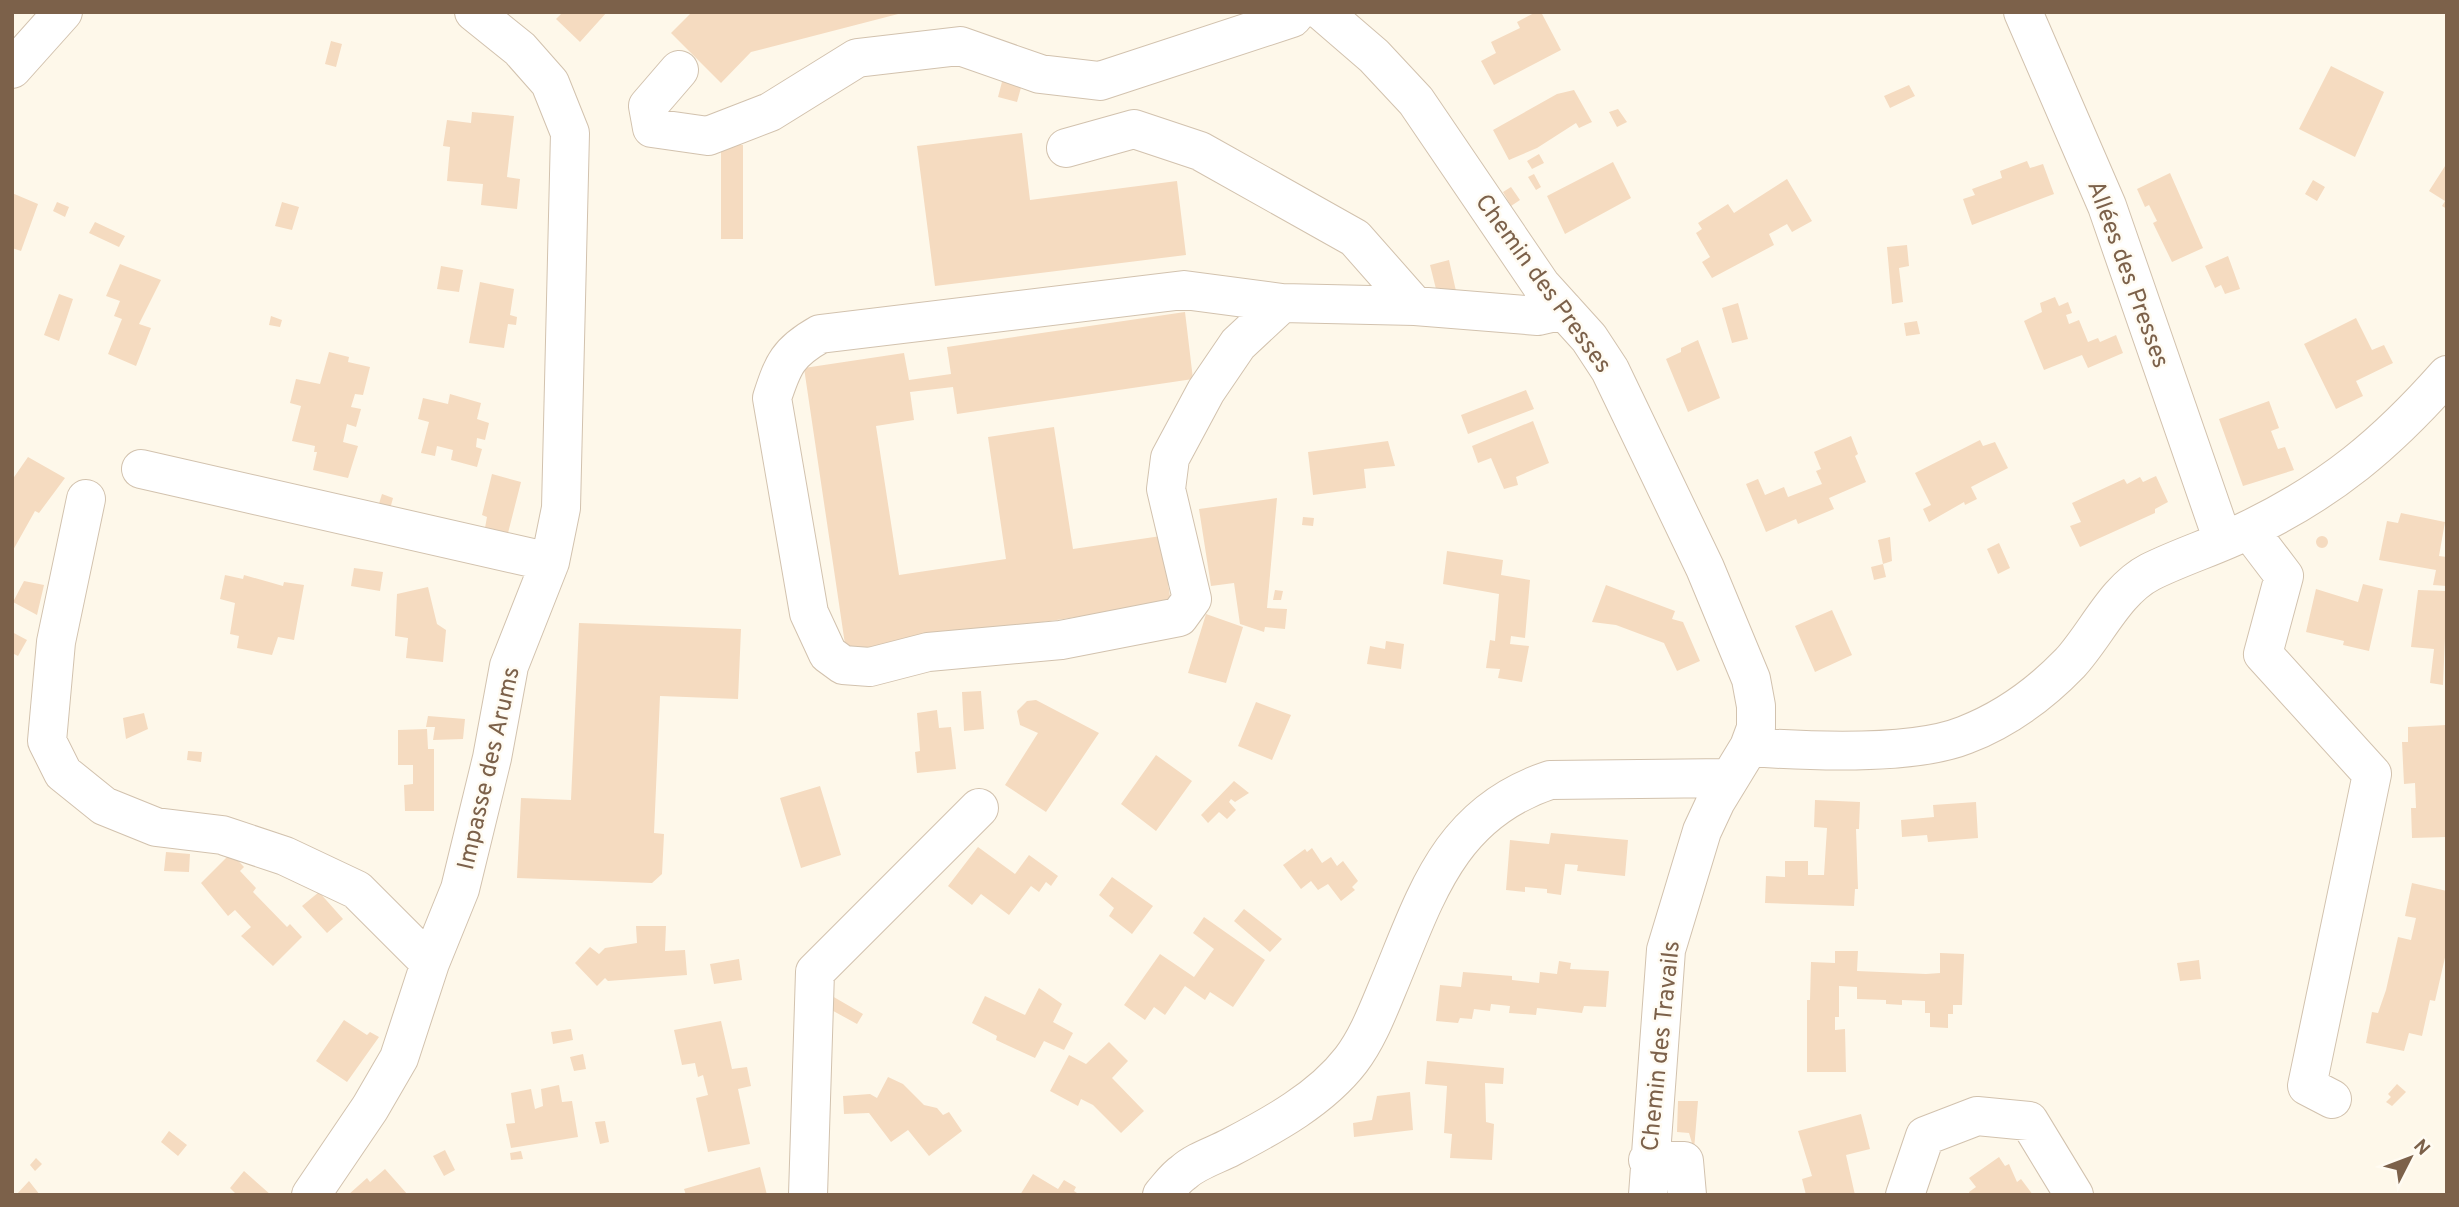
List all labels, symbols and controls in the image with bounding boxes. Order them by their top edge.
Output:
street label: Allées des Presses [2079,177,2175,372]
street label: Chemin des Presses [1467,189,1617,380]
street label: Impasse des Arums [452,664,528,873]
street label: Chemin des Travails [1636,939,1688,1153]
north arrow [2375,1123,2445,1193]
text: N [2408,1135,2435,1161]

